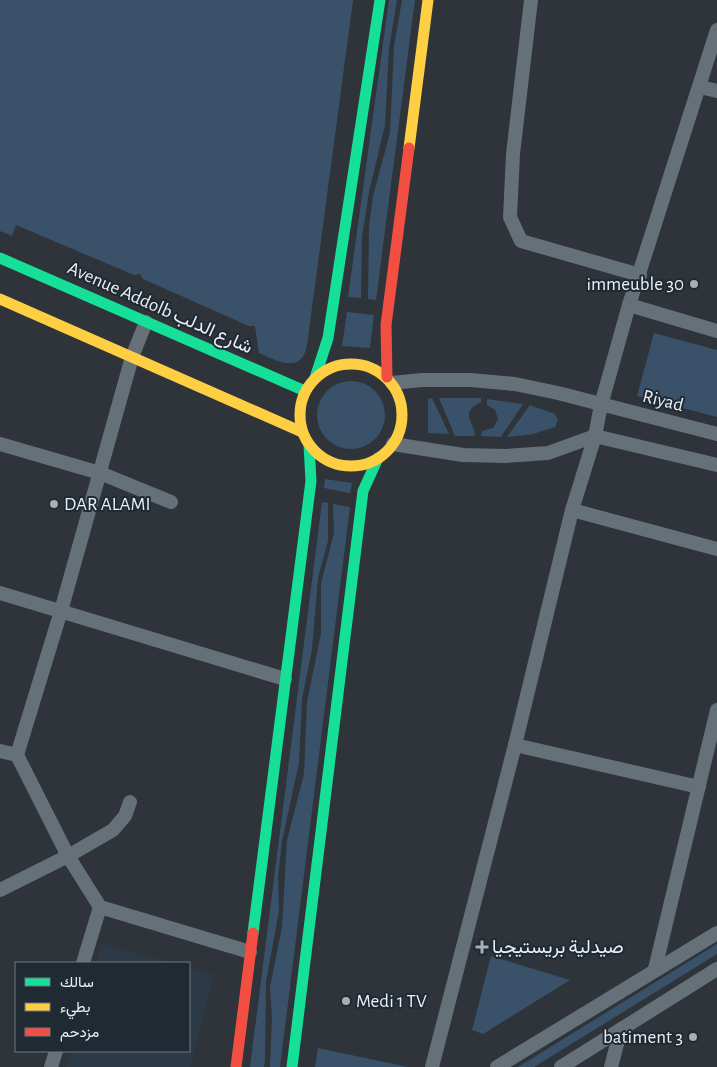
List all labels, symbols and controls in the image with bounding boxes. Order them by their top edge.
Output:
street label: Avenue Addolb شارع الدلب [64,259,255,359]
place label: immeuble 30 [587,275,684,294]
marker: immeuble 30 [688,278,700,290]
street label: Riyad [641,387,686,415]
place label: DAR ALAMI [64,495,151,514]
marker: DAR ALAMI [48,498,60,510]
place label: صيدلية بريستيجيا [492,938,624,958]
marker: صيدلية بريستيجيا [476,941,488,953]
legend [15,962,190,1052]
text: سالك [60,975,94,990]
place label: Medi 1 TV [356,992,427,1011]
marker: Medi 1 TV [340,995,352,1007]
text: بطيء [60,1000,90,1020]
text: مزدحم [60,1025,99,1042]
place label: batiment 3 [603,1028,683,1047]
marker: batiment 3 [687,1031,699,1043]

